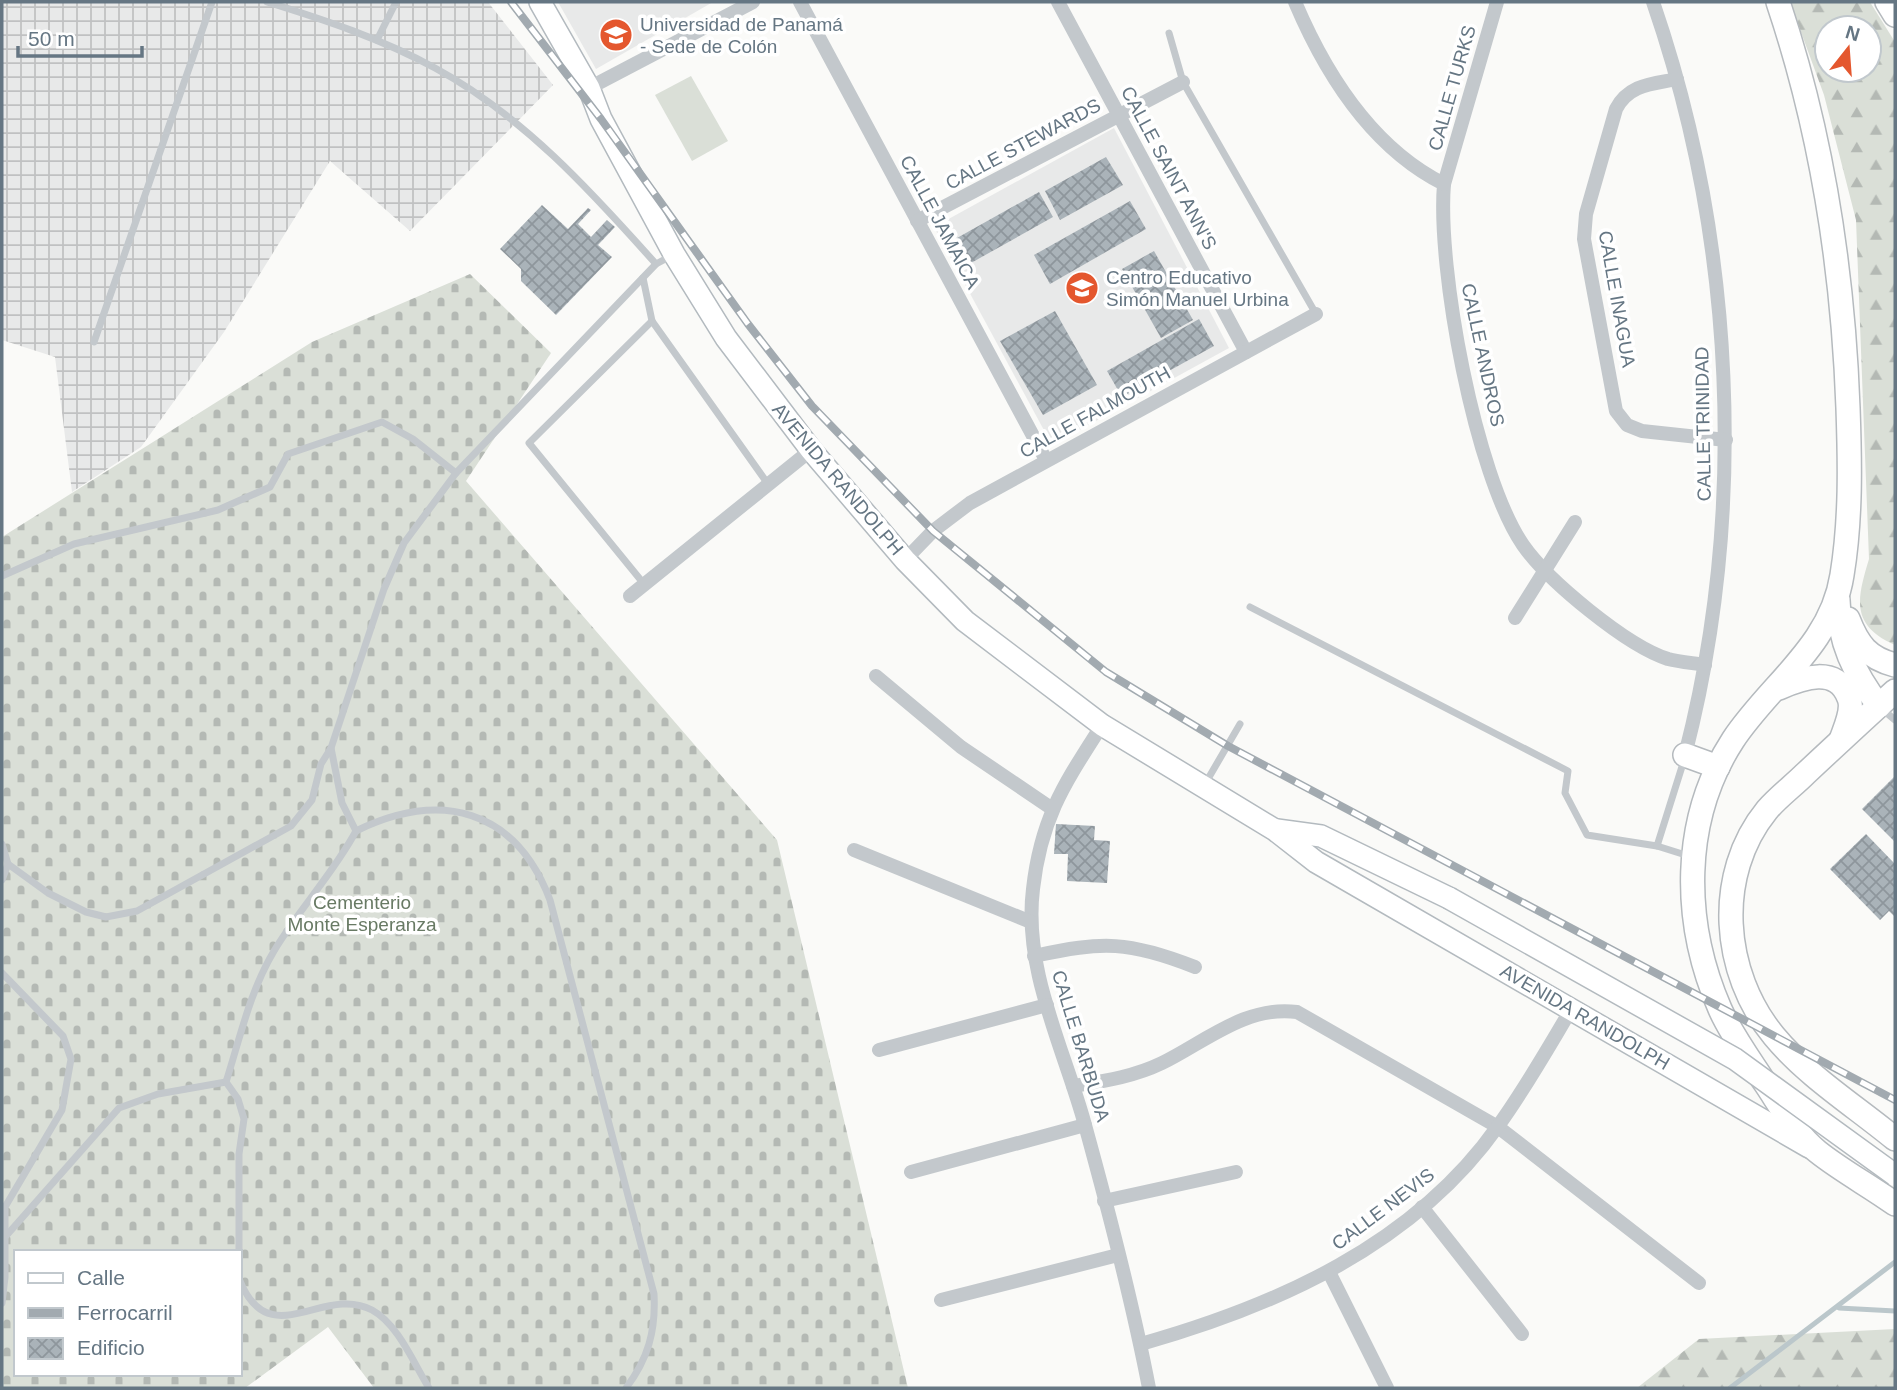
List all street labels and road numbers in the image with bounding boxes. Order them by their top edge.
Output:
street label: CALLE TURKS [1424,23,1480,153]
street label: CALLE SAINT ANN'S [1117,83,1221,253]
street label: CALLE STEWARDS [942,94,1104,194]
street label: CALLE JAMAICA [896,152,984,292]
street label: CALLE INAGUA [1595,229,1639,369]
street label: CALLE ANDROS [1458,282,1508,428]
street label: CALLE TRINIDAD [1691,346,1715,502]
street label: CALLE FALMOUTH [1016,362,1174,462]
street label: AVENIDA RANDOLPH [768,399,908,559]
street label: AVENIDA RANDOLPH [1497,960,1673,1074]
street label: CALLE BARBUDA [1048,968,1114,1125]
street label: CALLE NEVIS [1328,1164,1438,1254]

